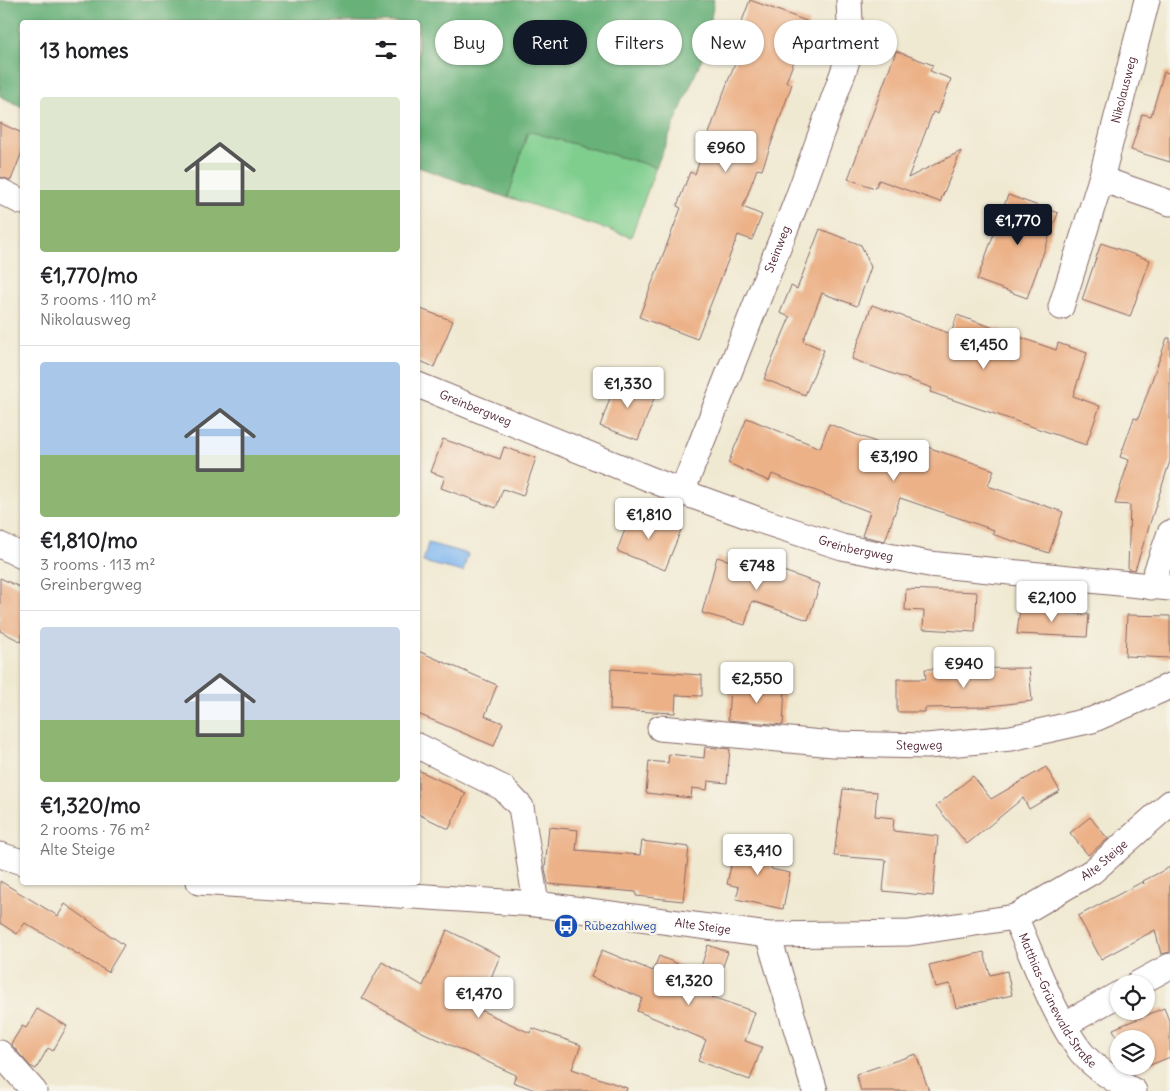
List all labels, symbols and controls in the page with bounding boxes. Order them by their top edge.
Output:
chip: Buy [435,20,503,65]
chip: Rent [513,20,587,65]
chip: Filters [597,20,682,65]
chip: New [692,20,764,65]
chip: Apartment [774,20,897,65]
icon: filters [372,36,400,64]
text: 13 homes [40,37,128,64]
street label: Nikolausweg [1108,55,1139,125]
icon: home [175,129,265,219]
pin: €960 [696,130,756,173]
text: €960 [706,137,746,157]
pin: €1,770 [977,204,1059,246]
text: €1,770 [995,210,1041,230]
street label: Steinweg [761,223,793,275]
text: €1,770/mo [40,262,138,289]
text: 3 rooms · 110 m² [40,289,157,309]
text: Nikolausweg [40,309,131,329]
pin: €1,450 [943,328,1025,370]
text: €1,450 [960,334,1008,354]
pin: €1,330 [587,366,669,409]
text: €1,330 [604,373,652,393]
street label: Greinbergweg [437,387,514,429]
icon: home [175,395,265,485]
pin: €3,190 [853,440,935,482]
text: €3,190 [870,446,918,466]
pin: €1,810 [608,498,690,540]
text: €1,810 [626,504,672,524]
text: €1,810/mo [40,527,138,554]
street label: Greinbergweg [817,532,895,564]
pin: €748 [727,548,787,591]
text: 3 rooms · 113 m² [40,554,155,574]
text: €748 [739,555,775,575]
text: Greinbergweg [40,574,142,594]
pin: €2,100 [1011,580,1093,623]
text: €2,100 [1027,587,1077,607]
pin: €940 [934,646,994,689]
text: €940 [944,653,984,673]
icon: home [175,660,265,750]
pin: €2,550 [716,662,798,704]
text: €2,550 [731,668,783,688]
street label: Stegweg [896,737,943,753]
text: €1,320/mo [40,792,141,819]
text: 2 rooms · 76 m² [40,819,150,839]
pin: €3,410 [717,834,799,876]
street label: Alte Steige [1078,836,1130,884]
text: Alte Steige [40,839,115,859]
text: €3,410 [734,840,782,860]
bus stop icon: Rübezahlweg [553,913,579,939]
street label: Alte Steige [674,915,732,937]
place label: Rübezahlweg [584,918,656,933]
street label: Matthias-Grünewald-Straße [1016,931,1100,1071]
pin: €1,320 [648,964,730,1006]
text: €1,320 [665,970,713,990]
map controls [1110,975,1155,1075]
button: locate [1110,975,1155,1020]
pin: €1,470 [438,976,520,1019]
text: €1,470 [456,983,502,1003]
button: layers [1110,1030,1155,1075]

